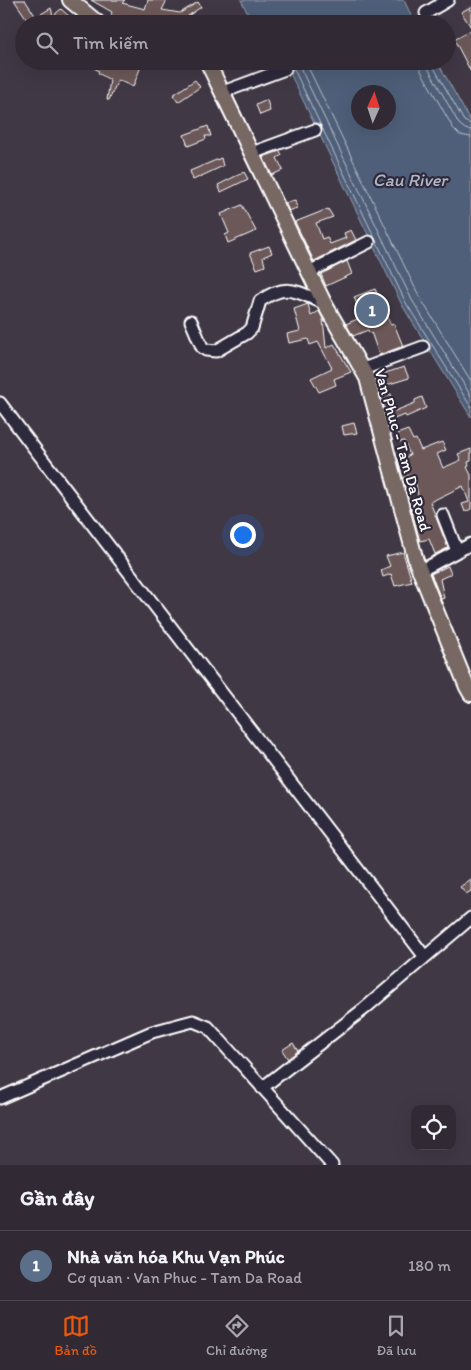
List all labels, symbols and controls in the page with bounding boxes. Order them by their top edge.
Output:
search box [15,15,456,70]
icon: search [33,29,61,57]
text: Tìm kiếm [73,31,148,54]
north arrow [351,85,396,130]
water label: Cau River [373,169,449,191]
pin: 1 [356,291,388,329]
street label: Van Phuc - Tam Da Road [371,366,435,534]
your location [230,522,256,548]
map controls [411,1105,456,1150]
button: locate [411,1105,456,1150]
text: Gần đây [20,1185,94,1210]
text: Nhà văn hóa Khu Vạn Phúc [67,1245,285,1268]
text: 1 [32,1256,40,1275]
text: 180 m [408,1256,451,1275]
text: Cơ quan · Van Phuc - Tam Da Road [67,1268,302,1287]
tab: Bản đồ [55,1312,97,1359]
tab: Chỉ đường [206,1312,267,1359]
tab: Đã lưu [377,1312,416,1359]

